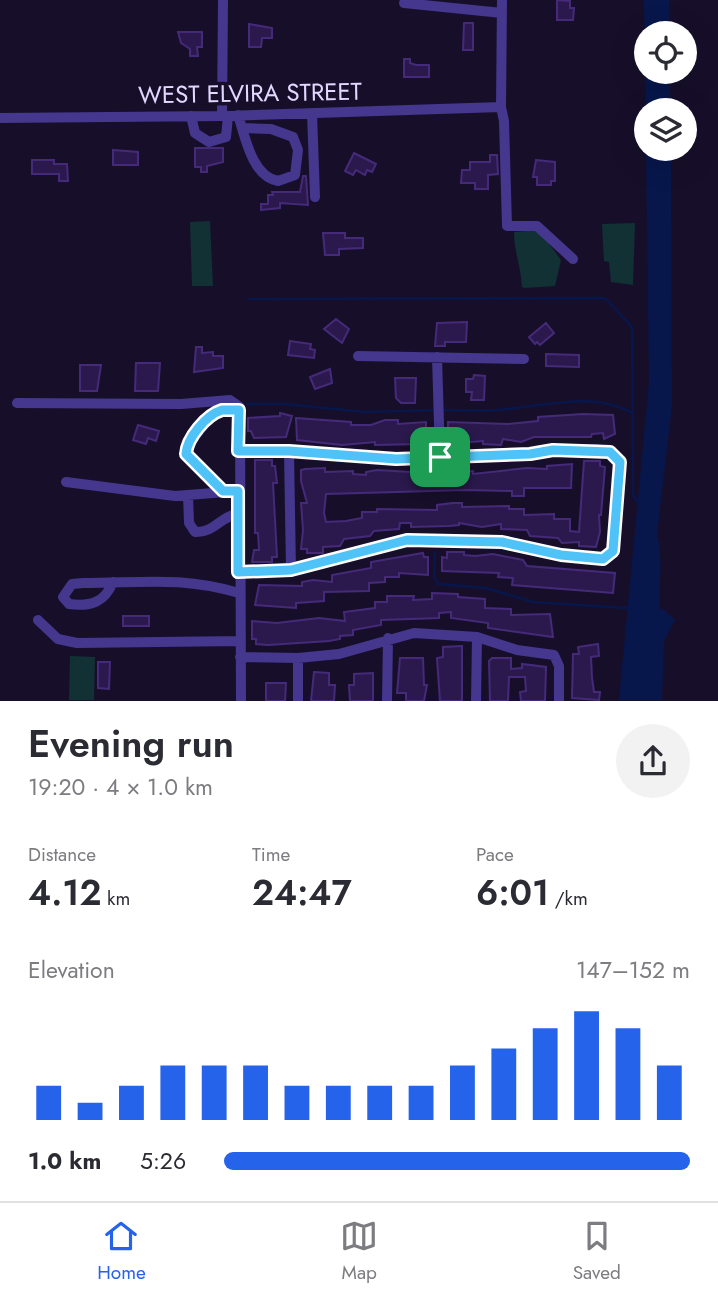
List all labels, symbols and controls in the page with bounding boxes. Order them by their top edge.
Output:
map controls [634,21,697,161]
button: locate [634,21,697,84]
street label: WEST ELVIRA STREET [138,74,362,112]
button: layers [634,98,697,161]
pin [410,427,470,487]
icon: arrive [421,438,459,476]
text: Evening run [28,716,234,771]
button: share [616,724,690,798]
text: 19:20 · 4 × 1.0 km [28,770,213,804]
text: Distance [28,841,96,868]
text: Time [252,841,290,868]
text: Pace [476,841,514,868]
text: 4.12 [28,868,101,918]
text: 24:47 [252,868,352,918]
text: 6:01 [476,868,549,918]
text: km [101,885,130,912]
text: /km [549,885,588,912]
text: Elevation [28,953,115,987]
text: 147–152 m [576,953,690,987]
text: 1.0 km [28,1144,101,1178]
text: 5:26 [140,1144,186,1178]
tab: Home [97,1217,146,1286]
tab: Map [340,1217,378,1286]
tab: Saved [573,1217,621,1286]

